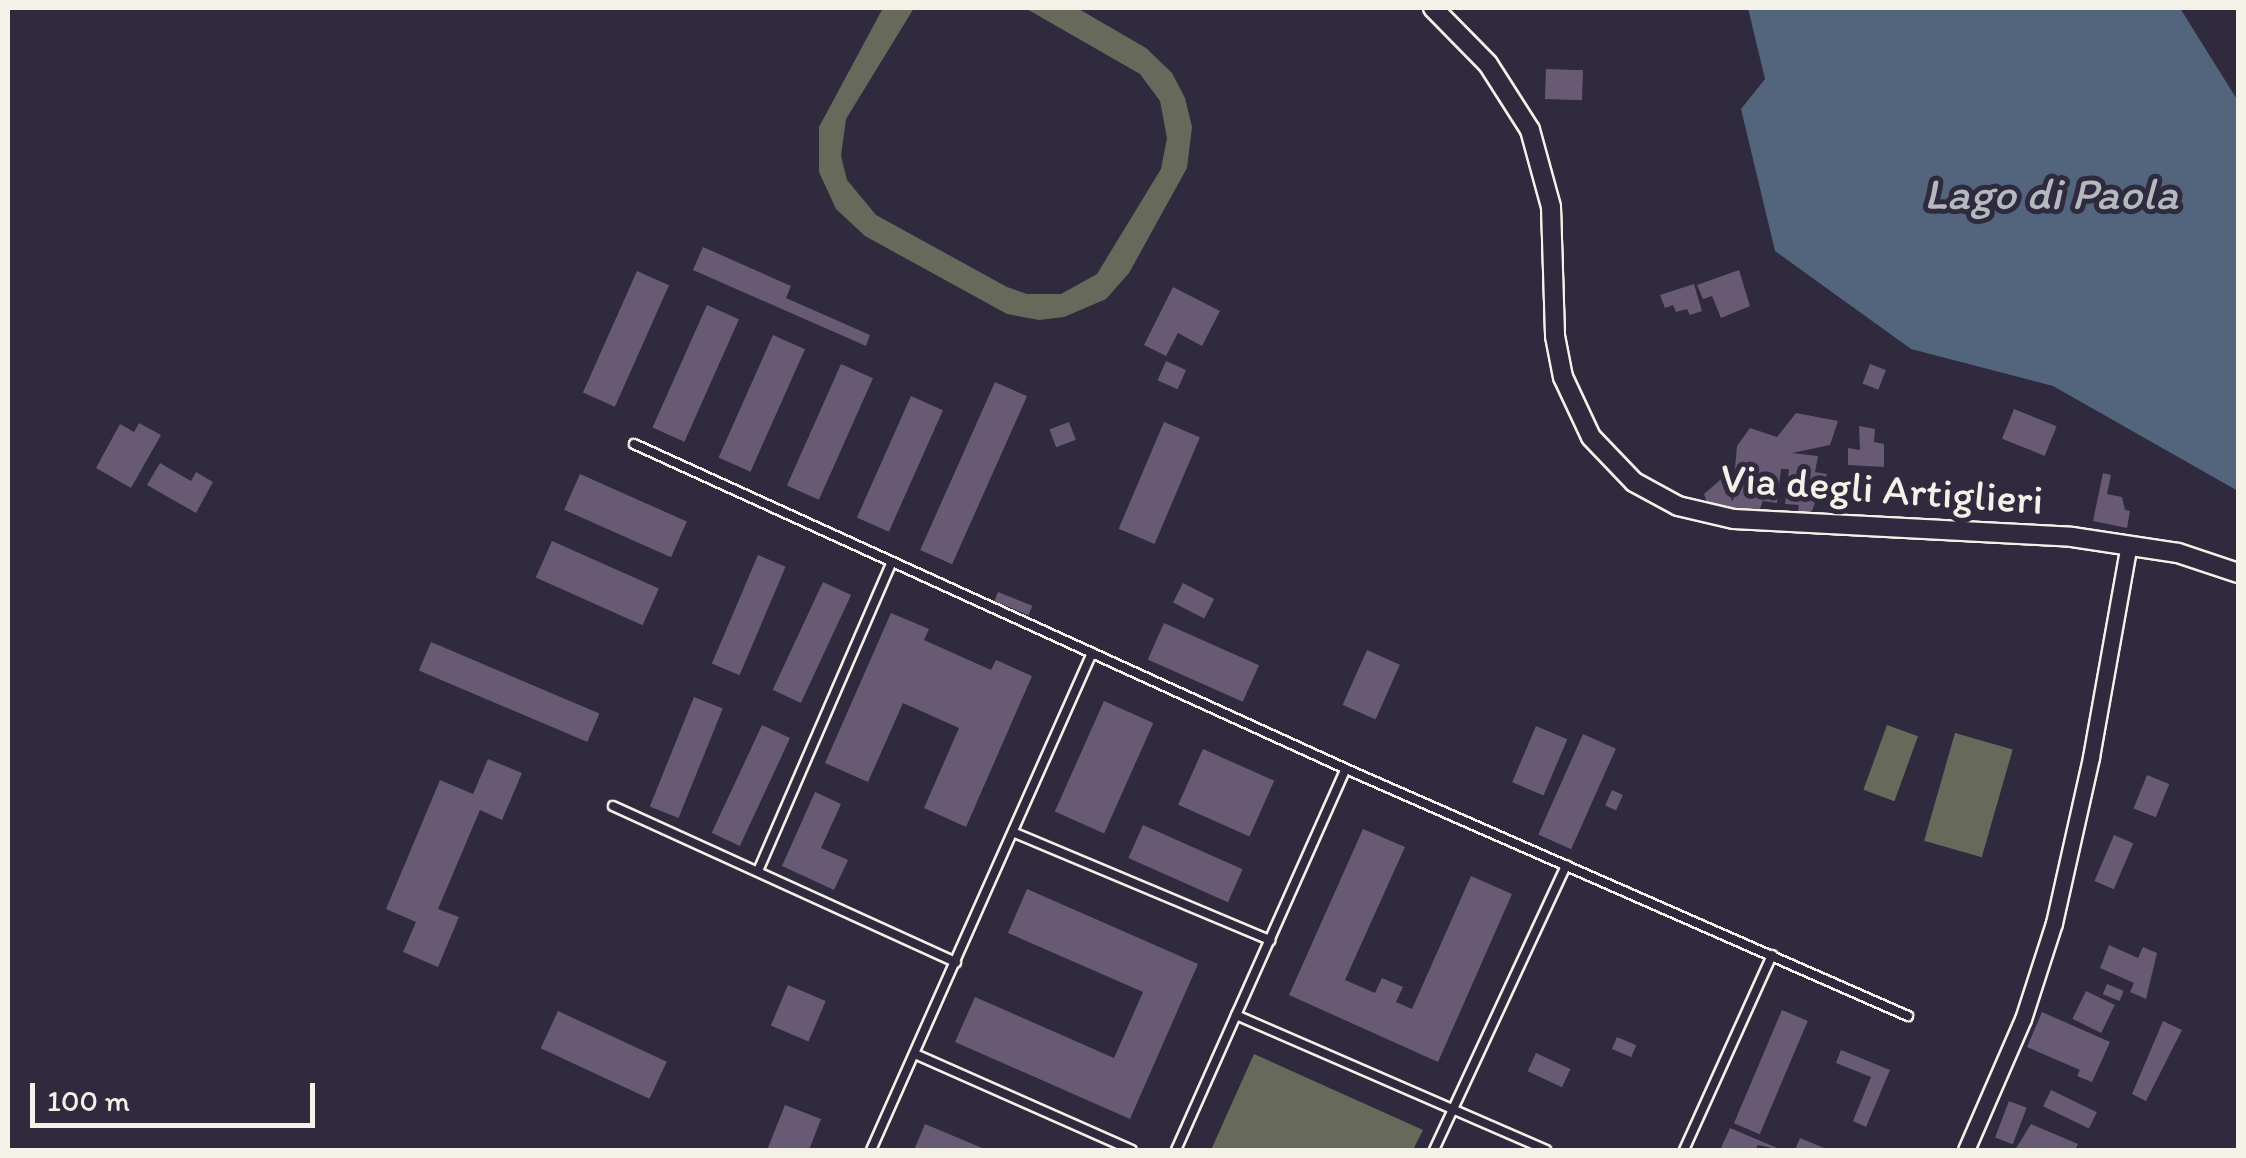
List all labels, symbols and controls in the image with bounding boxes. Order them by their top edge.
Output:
water label: Lago di Paola [1923,167,2179,221]
street label: Via degli Artiglieri [1719,453,2045,525]
scale bar [35,1063,320,1125]
text: 100 m [47,1082,130,1119]

